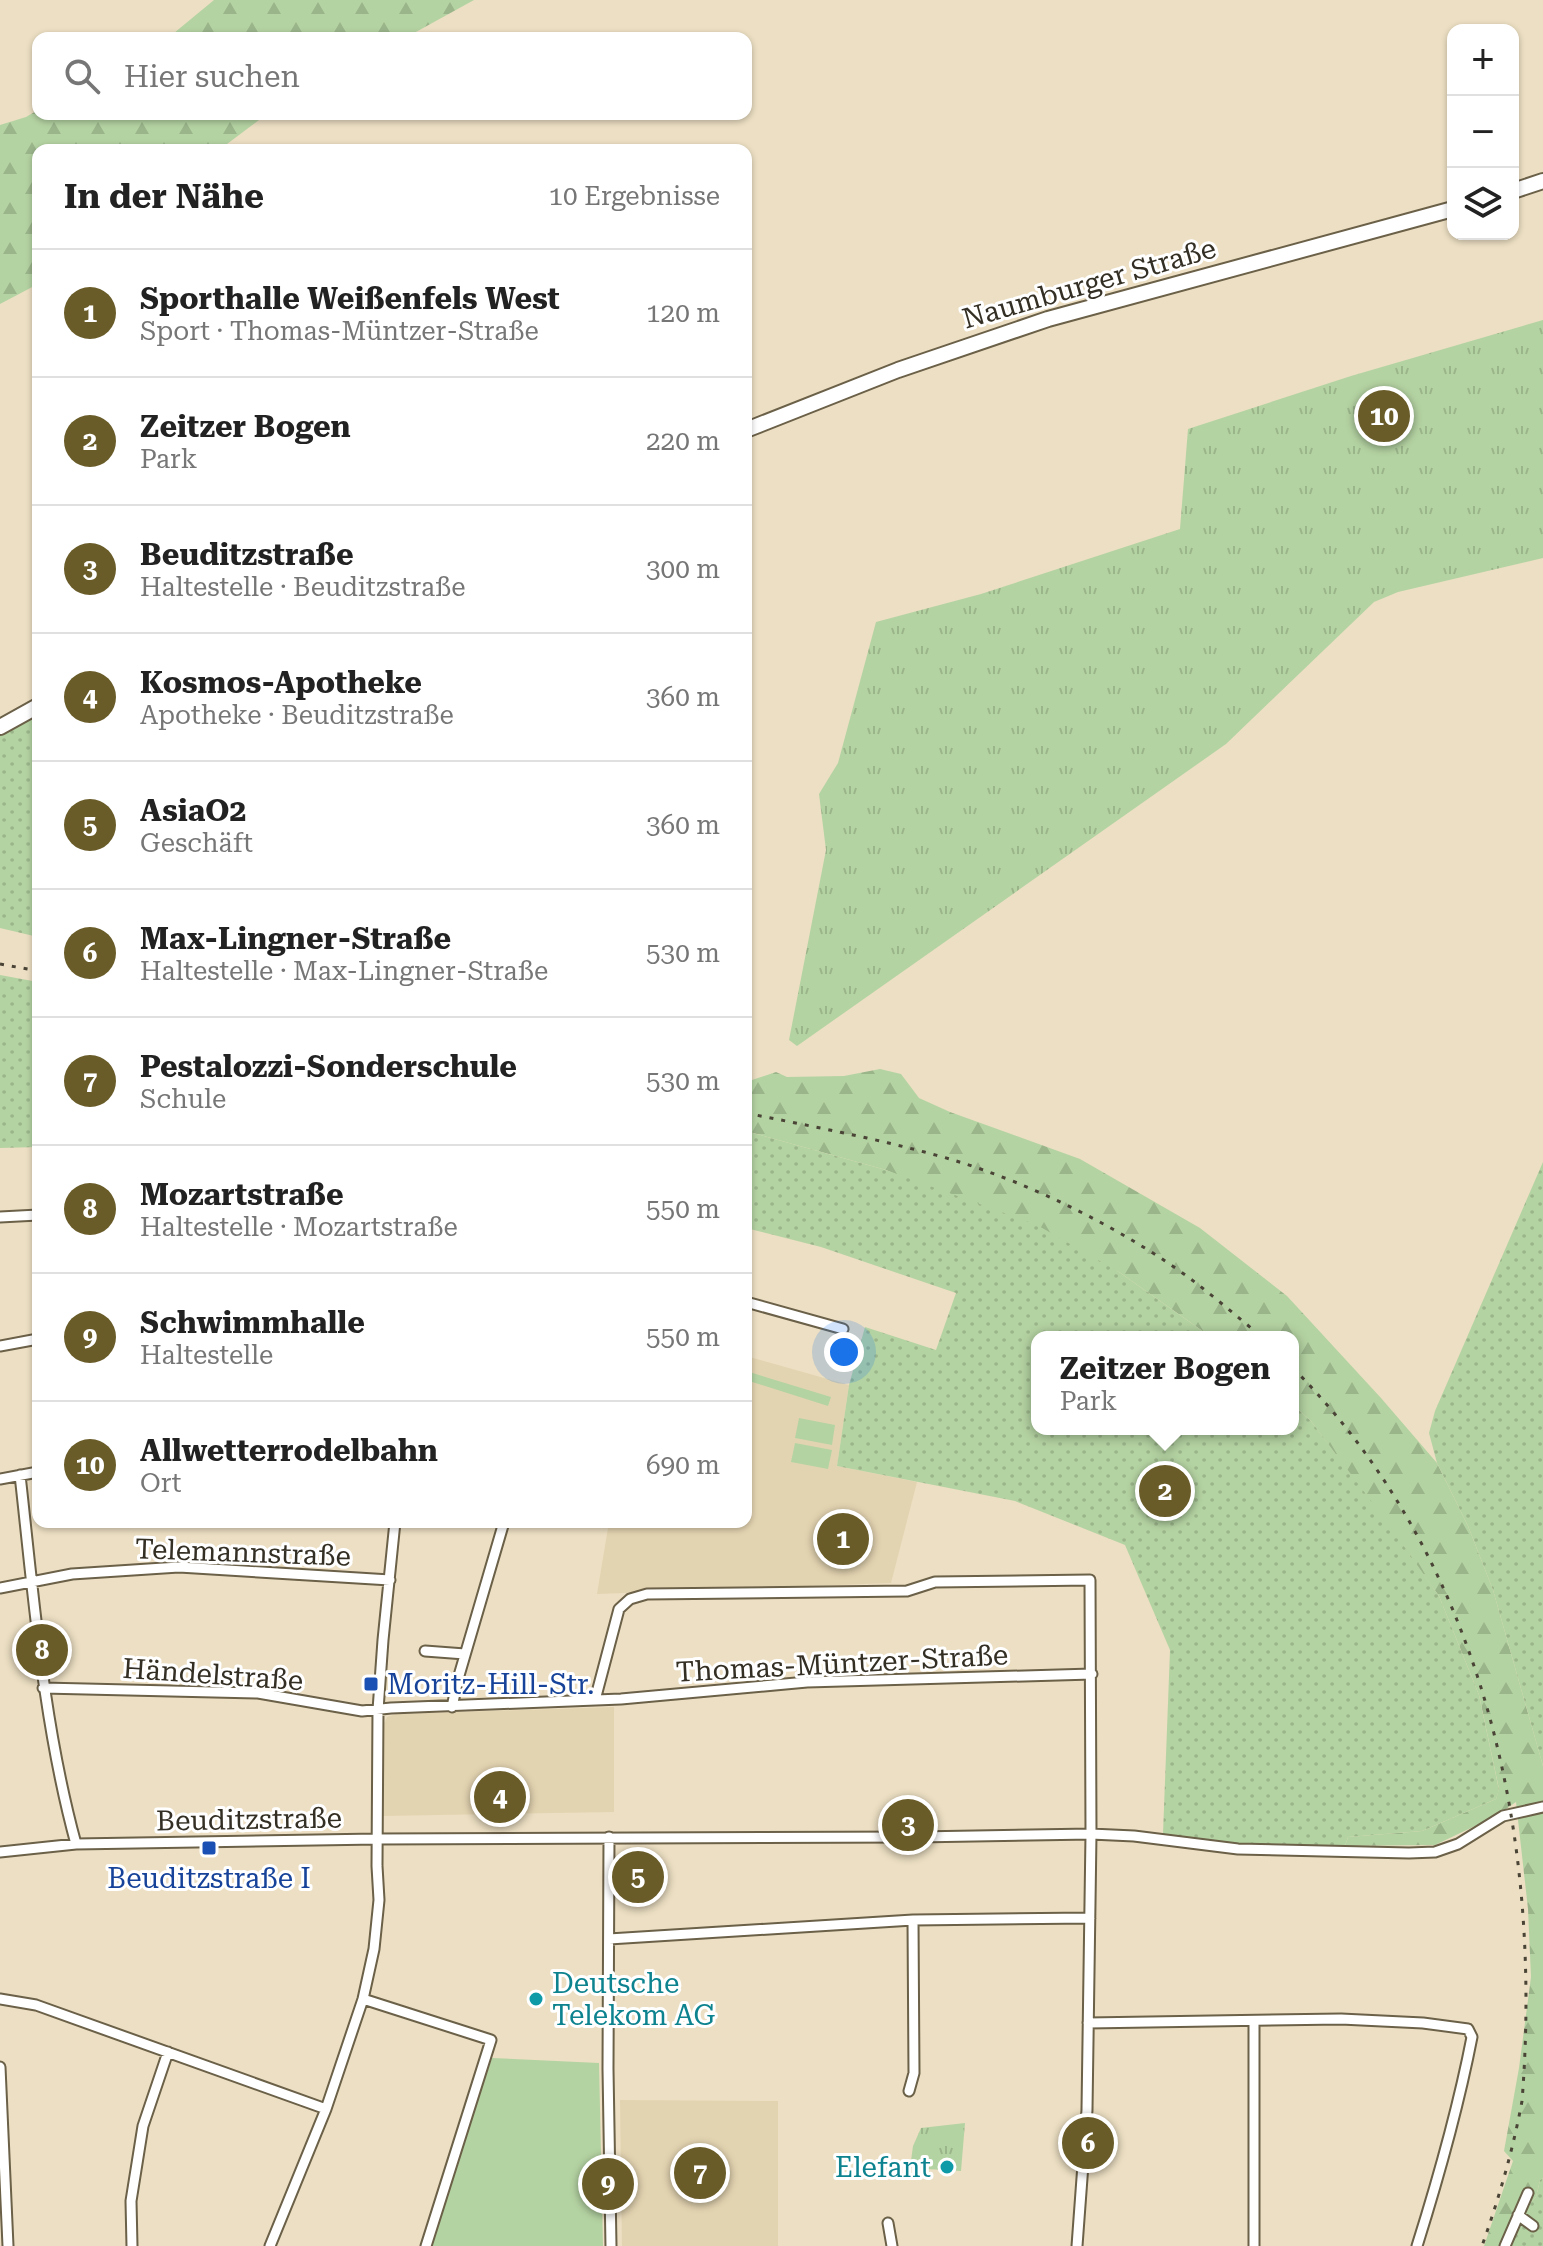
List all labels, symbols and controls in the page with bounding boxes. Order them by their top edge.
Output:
map controls [1447,24,1519,240]
button: + [1447,24,1519,96]
search box [32,32,752,120]
icon: search [60,54,104,98]
text: Hier suchen [124,59,300,94]
button: − [1447,96,1519,168]
button: layers [1447,168,1519,240]
text: In der Nähe [64,176,264,216]
text: 10 Ergebnisse [549,181,720,211]
street label: Naumburger Straße [958,231,1220,336]
text: Sporthalle Weißenfels West [140,281,560,316]
text: 1 [83,298,97,328]
text: 120 m [646,298,720,328]
text: Sport · Thomas-Müntzer-Straße [140,316,539,346]
pin: 10 [1358,386,1410,446]
text: Zeitzer Bogen [140,409,351,444]
text: 2 [83,426,97,456]
text: 220 m [646,426,720,456]
text: Park [140,444,197,474]
text: Beuditzstraße [140,537,354,572]
text: 3 [83,554,97,584]
text: 300 m [646,554,720,584]
text: Haltestelle · Beuditzstraße [140,572,466,602]
text: Kosmos-Apotheke [140,665,422,700]
text: 4 [83,682,97,712]
text: 360 m [646,682,720,712]
text: Apotheke · Beuditzstraße [140,700,454,730]
text: AsiaO2 [140,793,246,828]
text: 5 [83,810,97,840]
text: 360 m [646,810,720,840]
text: Geschäft [140,828,253,858]
text: Max-Lingner-Straße [140,921,451,956]
text: 6 [83,938,97,968]
text: 530 m [646,938,720,968]
text: Haltestelle · Max-Lingner-Straße [140,956,548,986]
text: Pestalozzi-Sonderschule [140,1049,517,1084]
text: 7 [83,1066,97,1096]
text: 530 m [646,1066,720,1096]
text: Schule [140,1084,226,1114]
text: Mozartstraße [140,1177,344,1212]
text: 8 [83,1194,97,1224]
text: 550 m [646,1194,720,1224]
text: Haltestelle · Mozartstraße [140,1212,458,1242]
text: Schwimmhalle [140,1305,365,1340]
text: 9 [83,1322,97,1352]
text: 550 m [646,1322,720,1352]
popup [1031,1331,1299,1435]
your location [824,1332,864,1372]
text: Haltestelle [140,1340,273,1370]
text: Zeitzer Bogen [1060,1351,1270,1386]
text: Park [1060,1386,1117,1416]
text: Allwetterrodelbahn [140,1433,438,1468]
text: 10 [75,1450,105,1480]
text: 690 m [646,1450,720,1480]
pin: 2 [1139,1461,1191,1521]
text: Ort [140,1468,181,1498]
pin: 1 [817,1509,869,1569]
street label: Telemannstraße [135,1532,351,1573]
pin: 8 [16,1620,68,1680]
street label: Thomas-Müntzer-Straße [675,1638,1009,1689]
street label: Händelstraße [122,1652,304,1697]
place label: Moritz-Hill-Str. [387,1668,595,1701]
marker: Moritz-Hill-Str. [362,1675,380,1693]
pin: 4 [474,1767,526,1827]
pin: 3 [882,1795,934,1855]
street label: Beuditzstraße [156,1801,342,1838]
marker: Beuditzstraße I [200,1839,218,1857]
pin: 5 [612,1847,664,1907]
place label: Beuditzstraße I [107,1862,311,1895]
place label: Deutsche Telekom AG [552,1967,715,2032]
marker: Deutsche Telekom AG [527,1990,545,2008]
pin: 6 [1062,2113,1114,2173]
pin: 7 [674,2143,726,2203]
place label: Elefant [835,2151,931,2184]
pin: 9 [582,2154,634,2214]
marker: Elefant [938,2158,956,2176]

